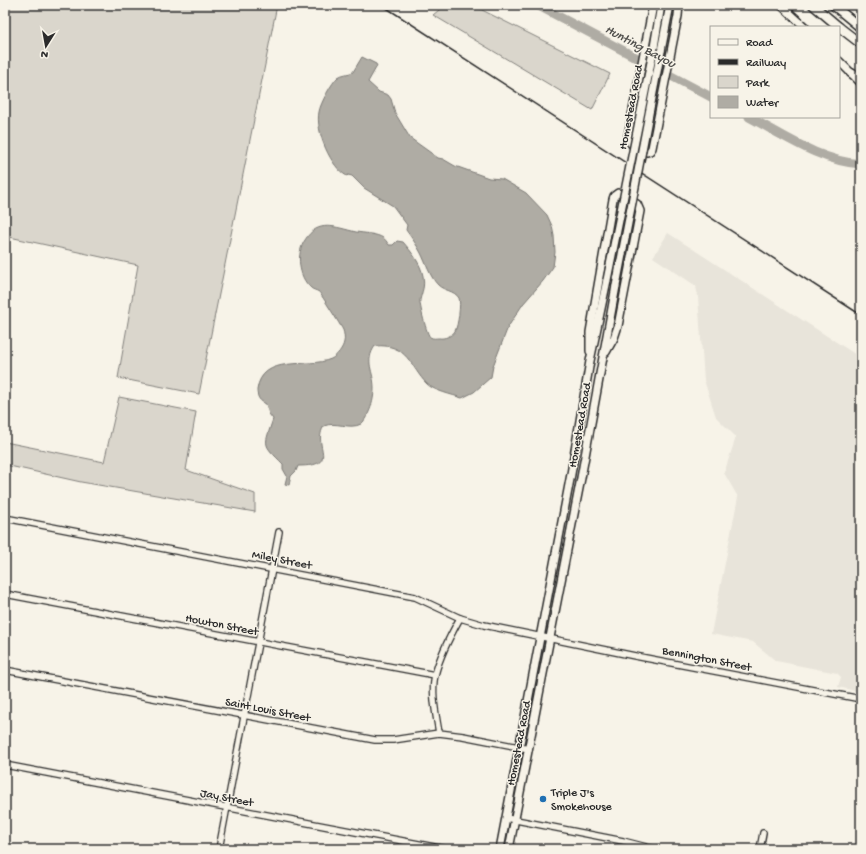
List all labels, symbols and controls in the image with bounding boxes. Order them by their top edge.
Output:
water label: Hunting Bayou [602,22,678,72]
north arrow [26,26,66,66]
legend [710,26,840,118]
text: Road [746,37,773,51]
text: N [40,47,49,60]
text: Railway [746,57,786,71]
street label: Homestead Road [617,63,647,151]
text: Park [745,77,771,91]
text: Water [746,97,780,111]
street label: Homestead Road [567,381,596,469]
street label: Miley Street [251,548,314,574]
street label: Howton Street [184,612,260,640]
street label: Bennington Street [660,644,753,676]
street label: Saint Louis Street [224,696,312,726]
street label: Homestead Road [505,699,535,787]
street label: Jay Street [199,787,255,811]
place label: Triple J's Smokehouse [550,787,613,815]
marker: Triple J's Smokehouse [538,794,548,804]

